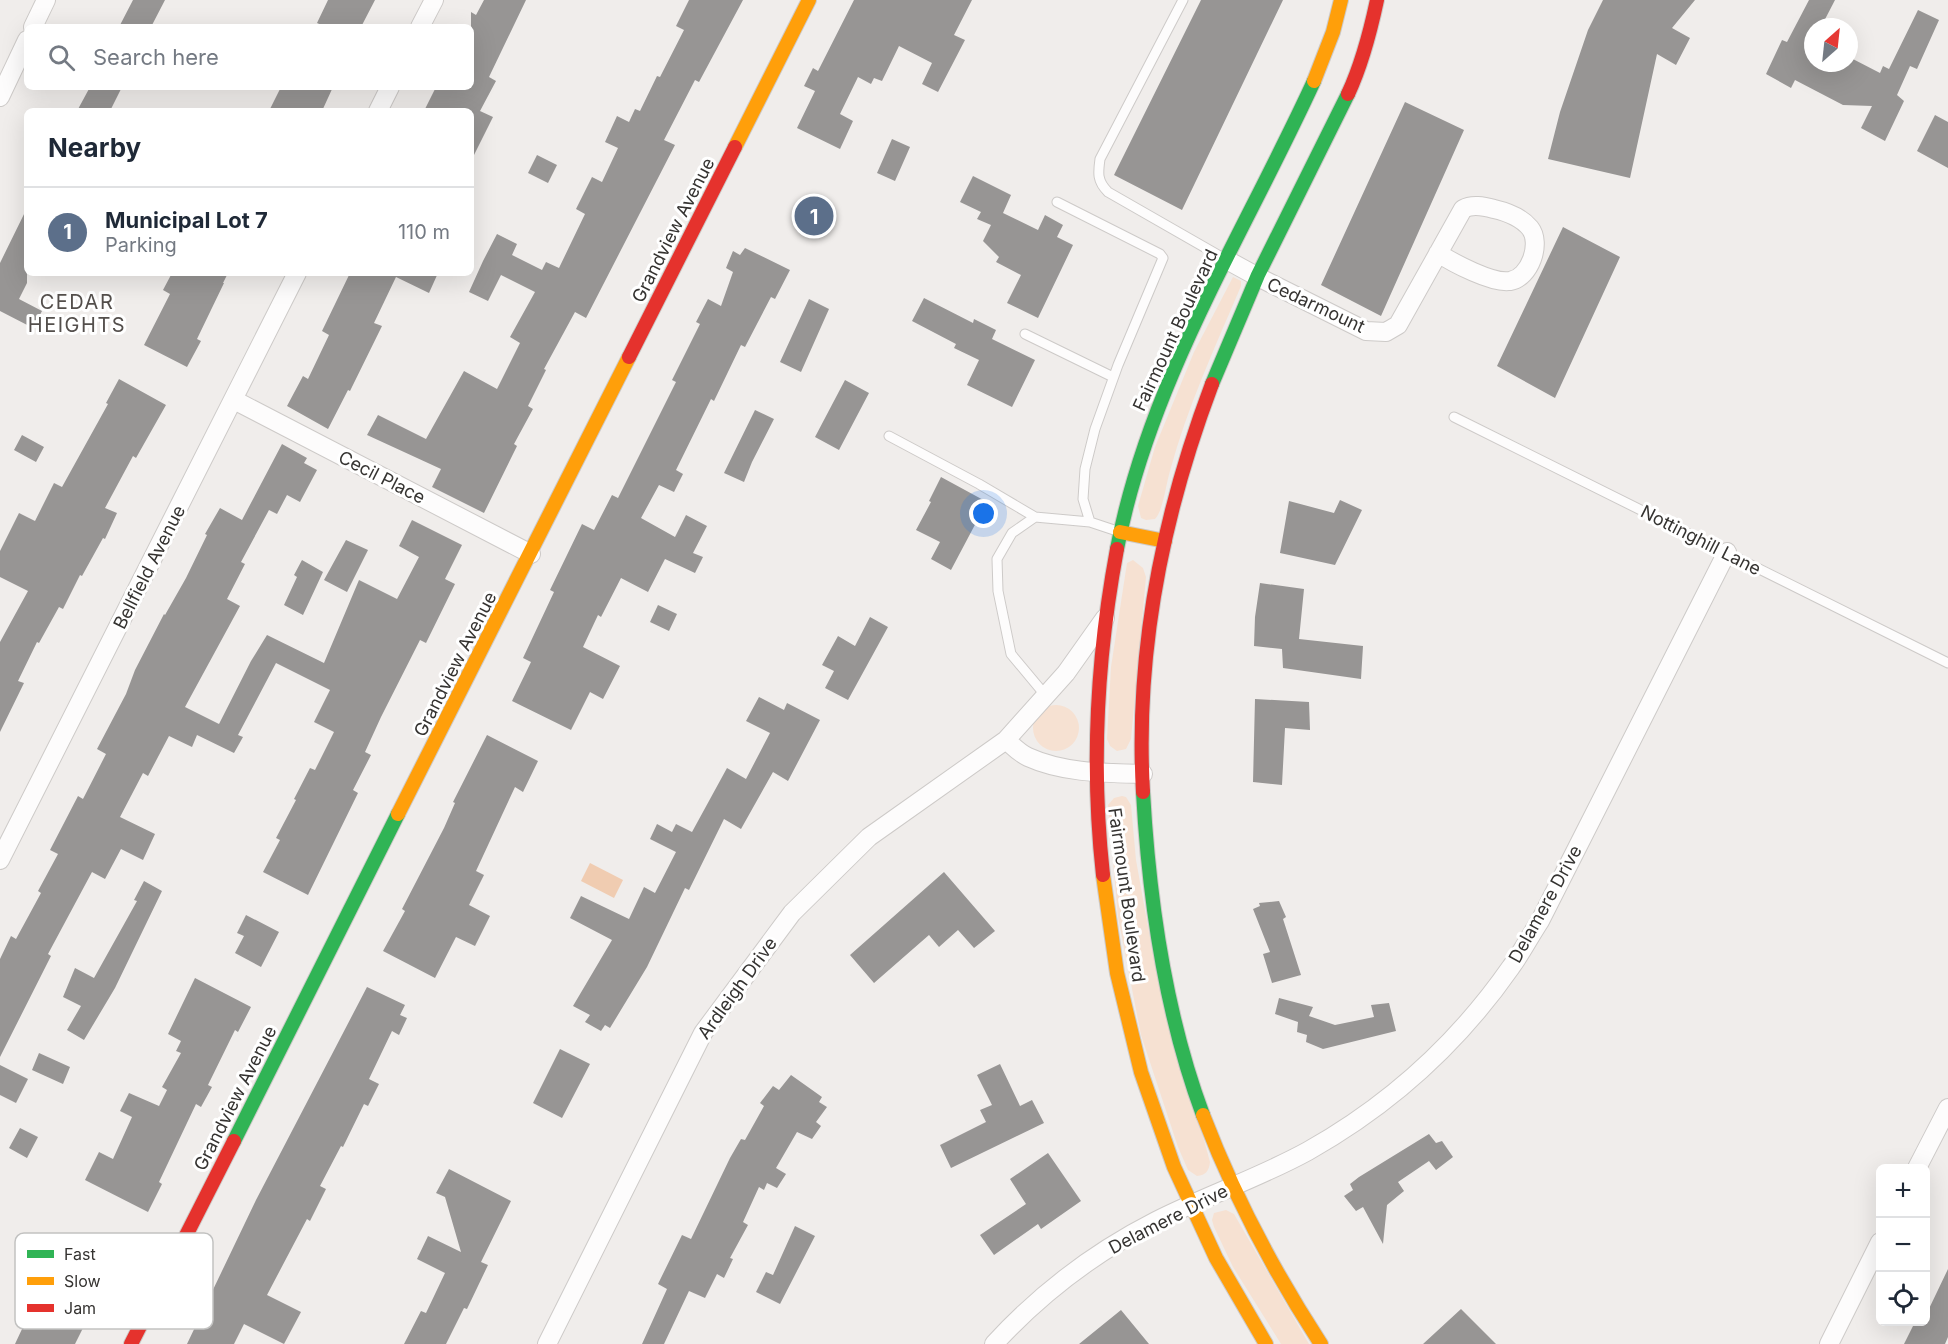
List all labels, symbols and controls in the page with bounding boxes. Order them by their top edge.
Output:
north arrow [1804,18,1858,72]
search box [24,24,474,90]
icon: search [45,41,78,74]
text: Search here [93,44,219,70]
text: Nearby [48,132,141,163]
street label: Grandview Avenue [627,154,719,306]
pin: 1 [794,194,834,238]
text: Municipal Lot 7 [105,207,268,233]
text: 1 [63,220,72,244]
text: 110 m [398,220,450,244]
text: Parking [105,233,177,257]
street label: Fairmount Boulevard [1128,246,1222,414]
street label: Cedarmount [1264,273,1368,337]
district label: CEDAR HEIGHTS [28,290,126,337]
street label: Cecil Place [335,446,429,508]
your location [969,499,998,528]
street label: Nottinghill Lane [1637,501,1765,579]
street label: Bellfield Avenue [109,502,189,632]
street label: Grandview Avenue [409,588,501,740]
street label: Fairmount Boulevard [1104,806,1150,984]
street label: Delamere Drive [1504,842,1586,966]
street label: Ardleigh Drive [693,933,781,1043]
street label: Grandview Avenue [189,1022,281,1174]
map controls [1876,1164,1930,1326]
button: + [1876,1164,1930,1218]
street label: Delamere Drive [1105,1180,1231,1258]
button: − [1876,1218,1930,1272]
legend [15,1233,213,1329]
text: Fast [64,1244,96,1264]
text: Slow [64,1271,101,1291]
button: locate [1876,1272,1930,1326]
text: Jam [64,1298,96,1318]

